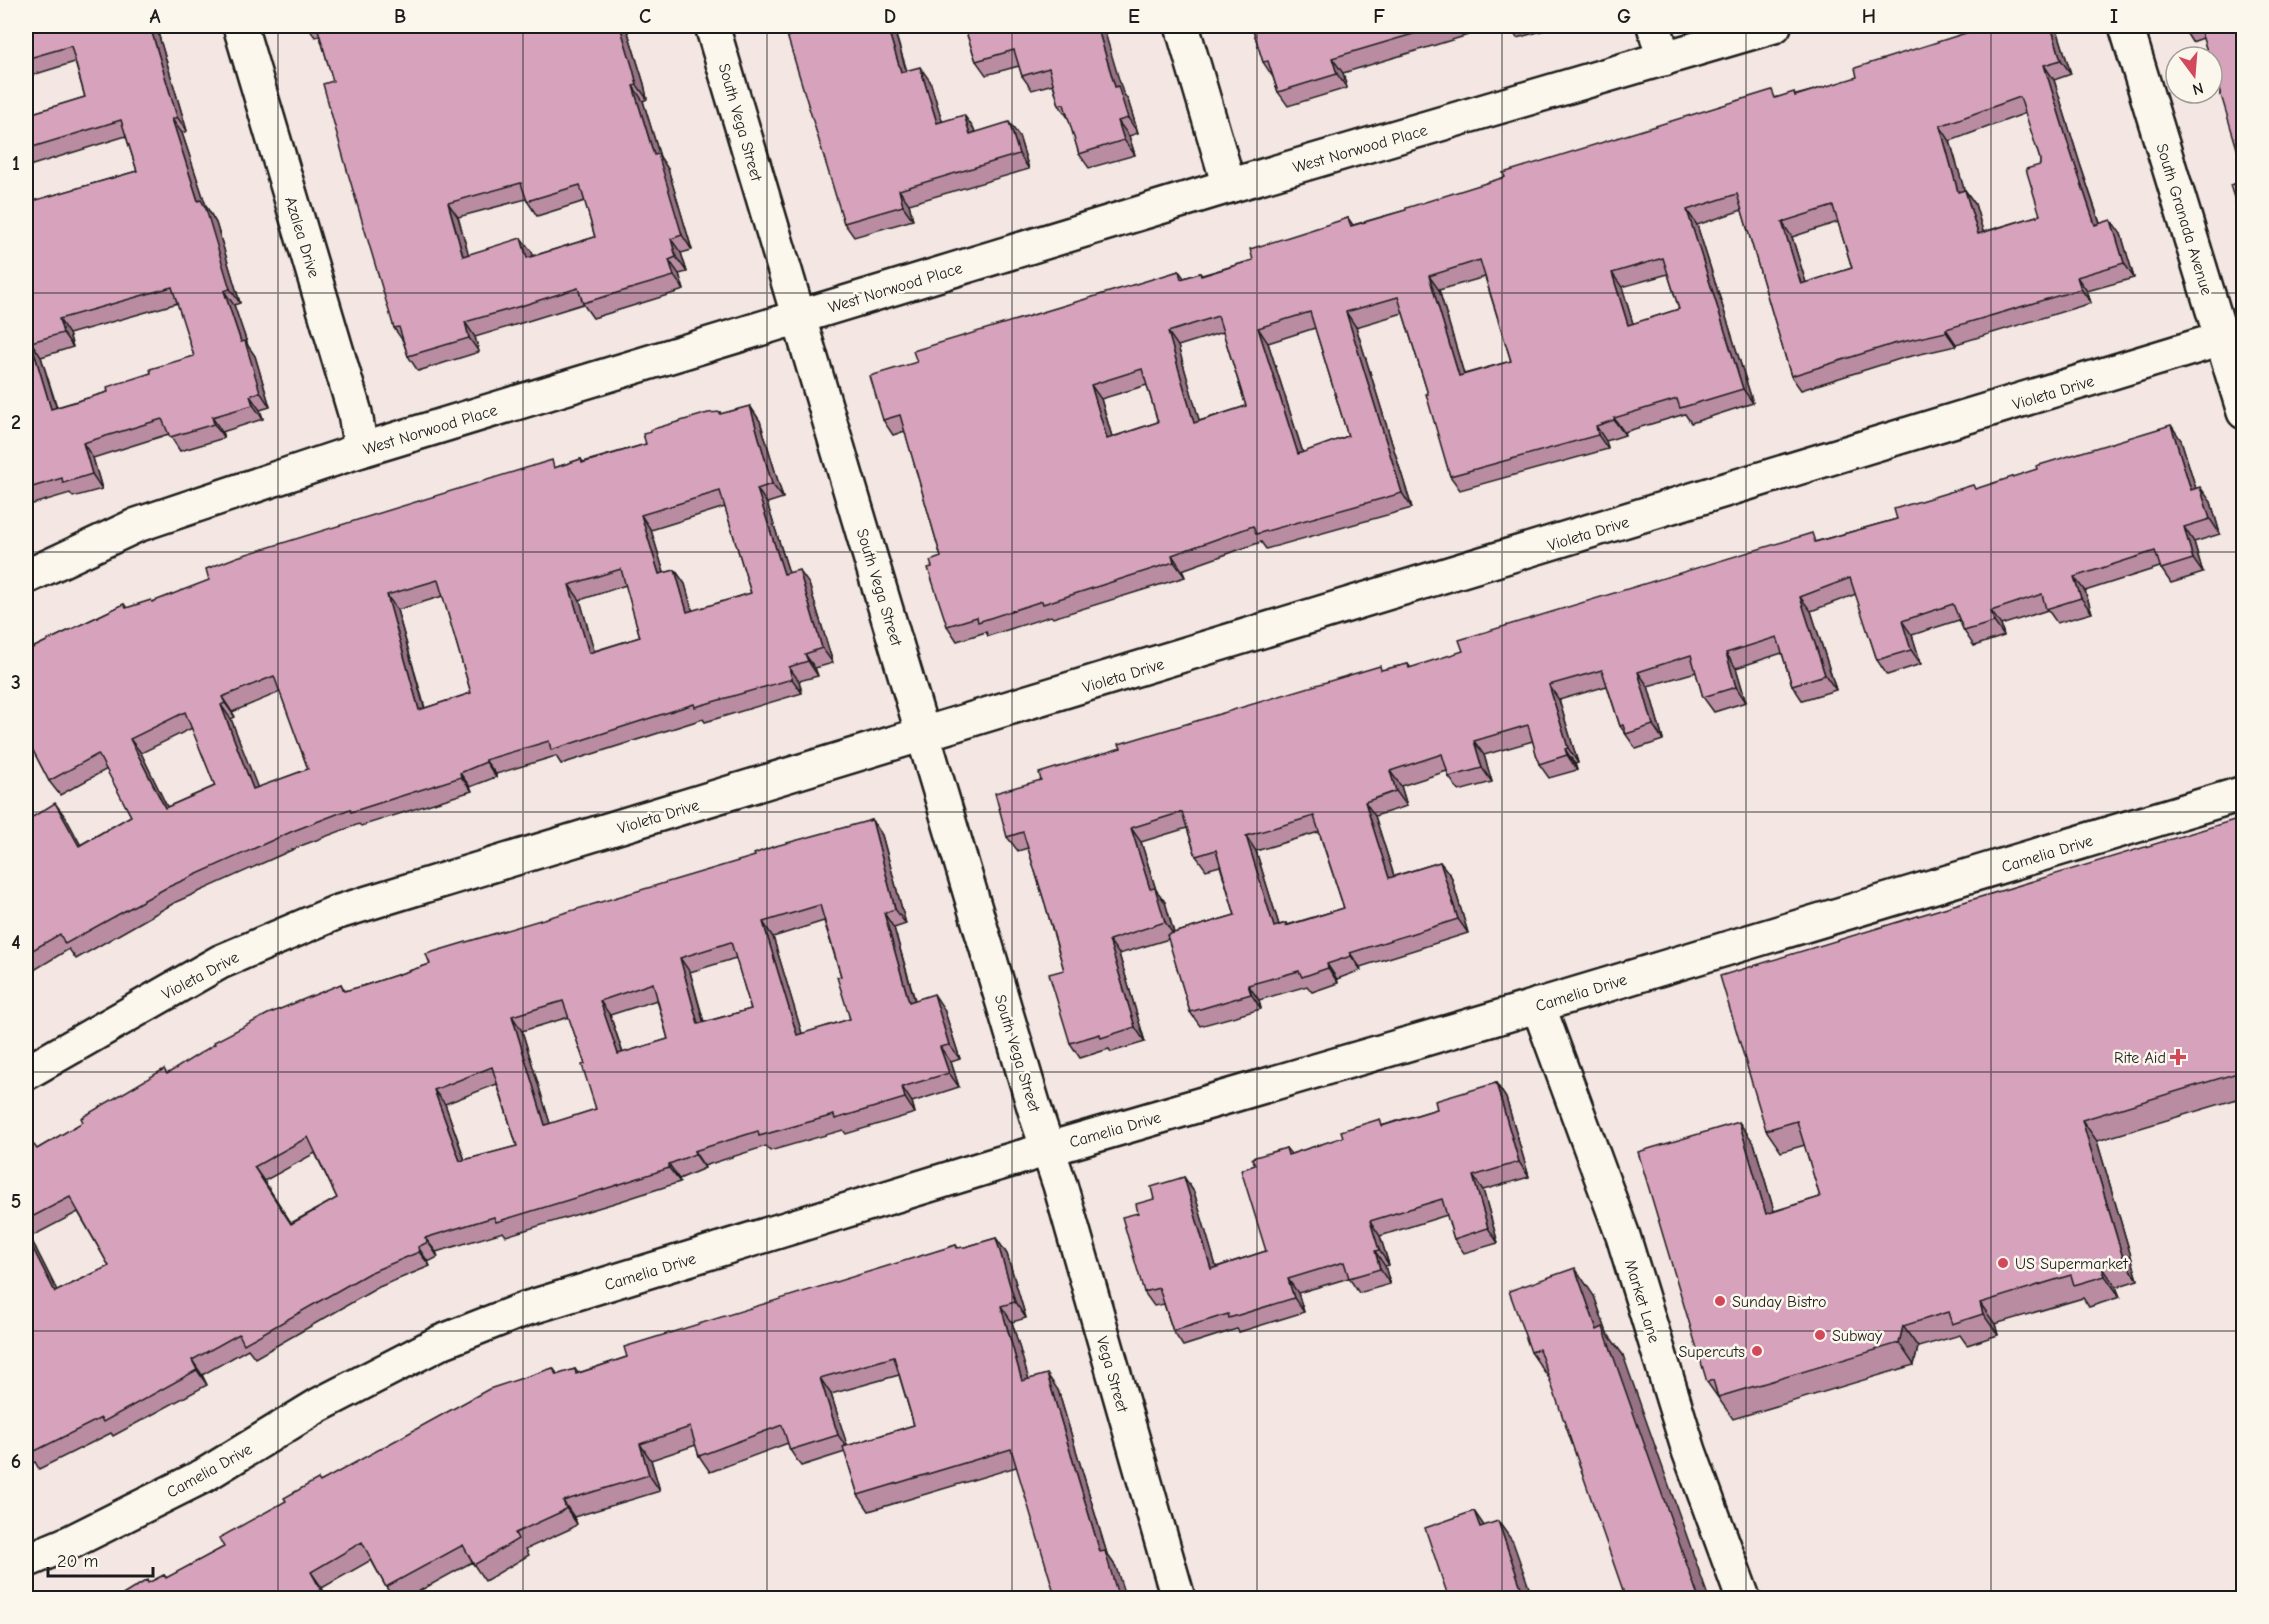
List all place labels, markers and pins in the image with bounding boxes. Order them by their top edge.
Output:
place label: Rite Aid [2114,1049,2166,1067]
marker: Rite Aid [2171,1050,2185,1064]
place label: US Supermarket [2015,1255,2128,1273]
marker: US Supermarket [1996,1256,2010,1270]
place label: Sunday Bistro [1732,1293,1826,1311]
marker: Sunday Bistro [1713,1294,1727,1308]
place label: Subway [1832,1327,1883,1345]
marker: Subway [1813,1328,1827,1342]
place label: Supercuts [1678,1343,1745,1361]
marker: Supercuts [1750,1344,1764,1358]

